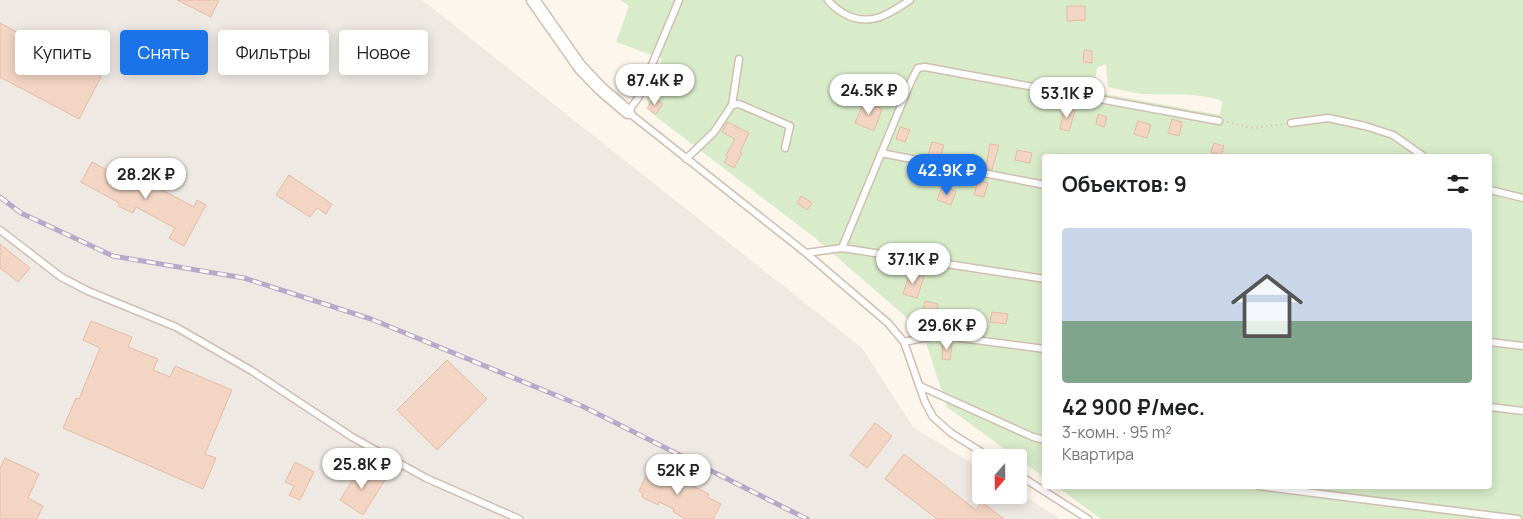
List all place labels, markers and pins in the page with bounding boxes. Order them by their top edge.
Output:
pin: 87.4K ₽ [609,64,701,106]
pin: 24.5K ₽ [823,74,915,116]
pin: 53.1K ₽ [1021,76,1113,119]
pin: 42.9K ₽ [901,154,993,196]
pin: 28.2K ₽ [100,158,192,200]
pin: 37.1K ₽ [867,242,959,285]
pin: 29.6K ₽ [901,308,993,351]
pin: 25.8K ₽ [316,448,408,490]
pin: 52K ₽ [643,454,713,496]

